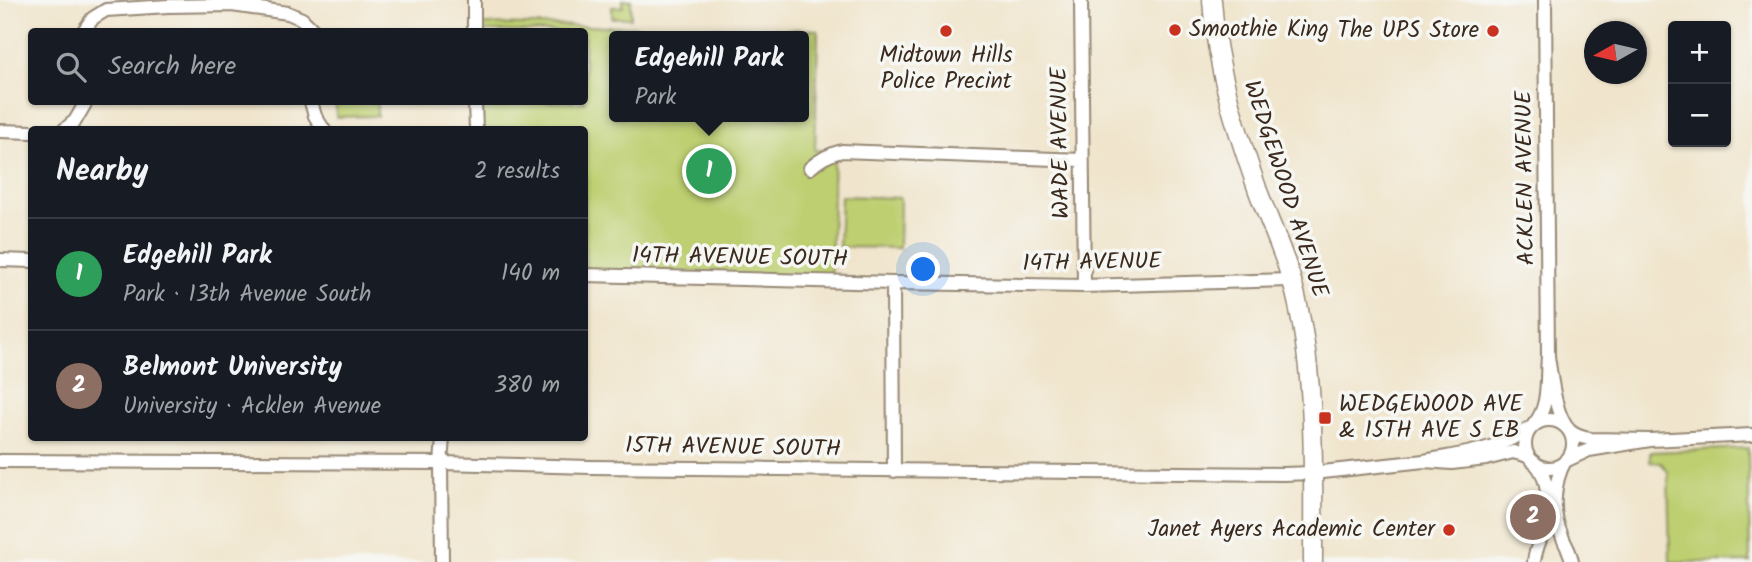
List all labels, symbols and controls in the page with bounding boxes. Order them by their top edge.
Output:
place label: Smoothie King [1189,12,1329,48]
place label: The UPS Store [1338,13,1479,49]
north arrow [1584,21,1647,84]
map controls [1668,21,1731,147]
button: + [1668,21,1731,84]
marker: Smoothie King [1167,22,1183,38]
marker: Midtown Hills Police Precint [938,23,954,39]
marker: The UPS Store [1485,23,1501,39]
search box [28,28,588,105]
popup [609,31,809,122]
text: Edgehill Park [635,38,783,80]
place label: Midtown Hills Police Precint [879,38,1013,100]
text: Search here [108,46,236,88]
icon: search [52,48,90,86]
street label: WADE AVENUE [1042,66,1080,219]
street label: WEDGEWOOD AVENUE [1233,76,1337,303]
text: Park [635,80,676,116]
button: − [1668,84,1731,147]
street label: ACKLEN AVENUE [1506,90,1546,266]
pin: 1 [686,145,732,197]
text: Nearby [56,148,148,196]
text: 2 results [474,154,560,190]
text: Edgehill Park [123,235,272,277]
street label: 14TH AVENUE SOUTH [632,238,848,278]
street label: 14TH AVENUE [1022,244,1162,282]
your location [906,252,940,286]
text: 1 [76,256,82,292]
text: 140 m [501,256,560,292]
text: Park · 13th Avenue South [123,277,371,313]
text: Belmont University [123,347,342,389]
text: 2 [72,368,86,404]
text: 380 m [494,368,560,404]
place label: WEDGEWOOD AVE & 15TH AVE S EB [1339,387,1523,449]
text: University · Acklen Avenue [123,389,381,425]
marker: WEDGEWOOD AVE & 15TH AVE S EB [1317,410,1333,426]
street label: 15TH AVENUE SOUTH [625,428,841,468]
pin: 2 [1510,491,1556,543]
place label: Janet Ayers Academic Center [1148,512,1436,548]
marker: Janet Ayers Academic Center [1441,522,1457,538]

